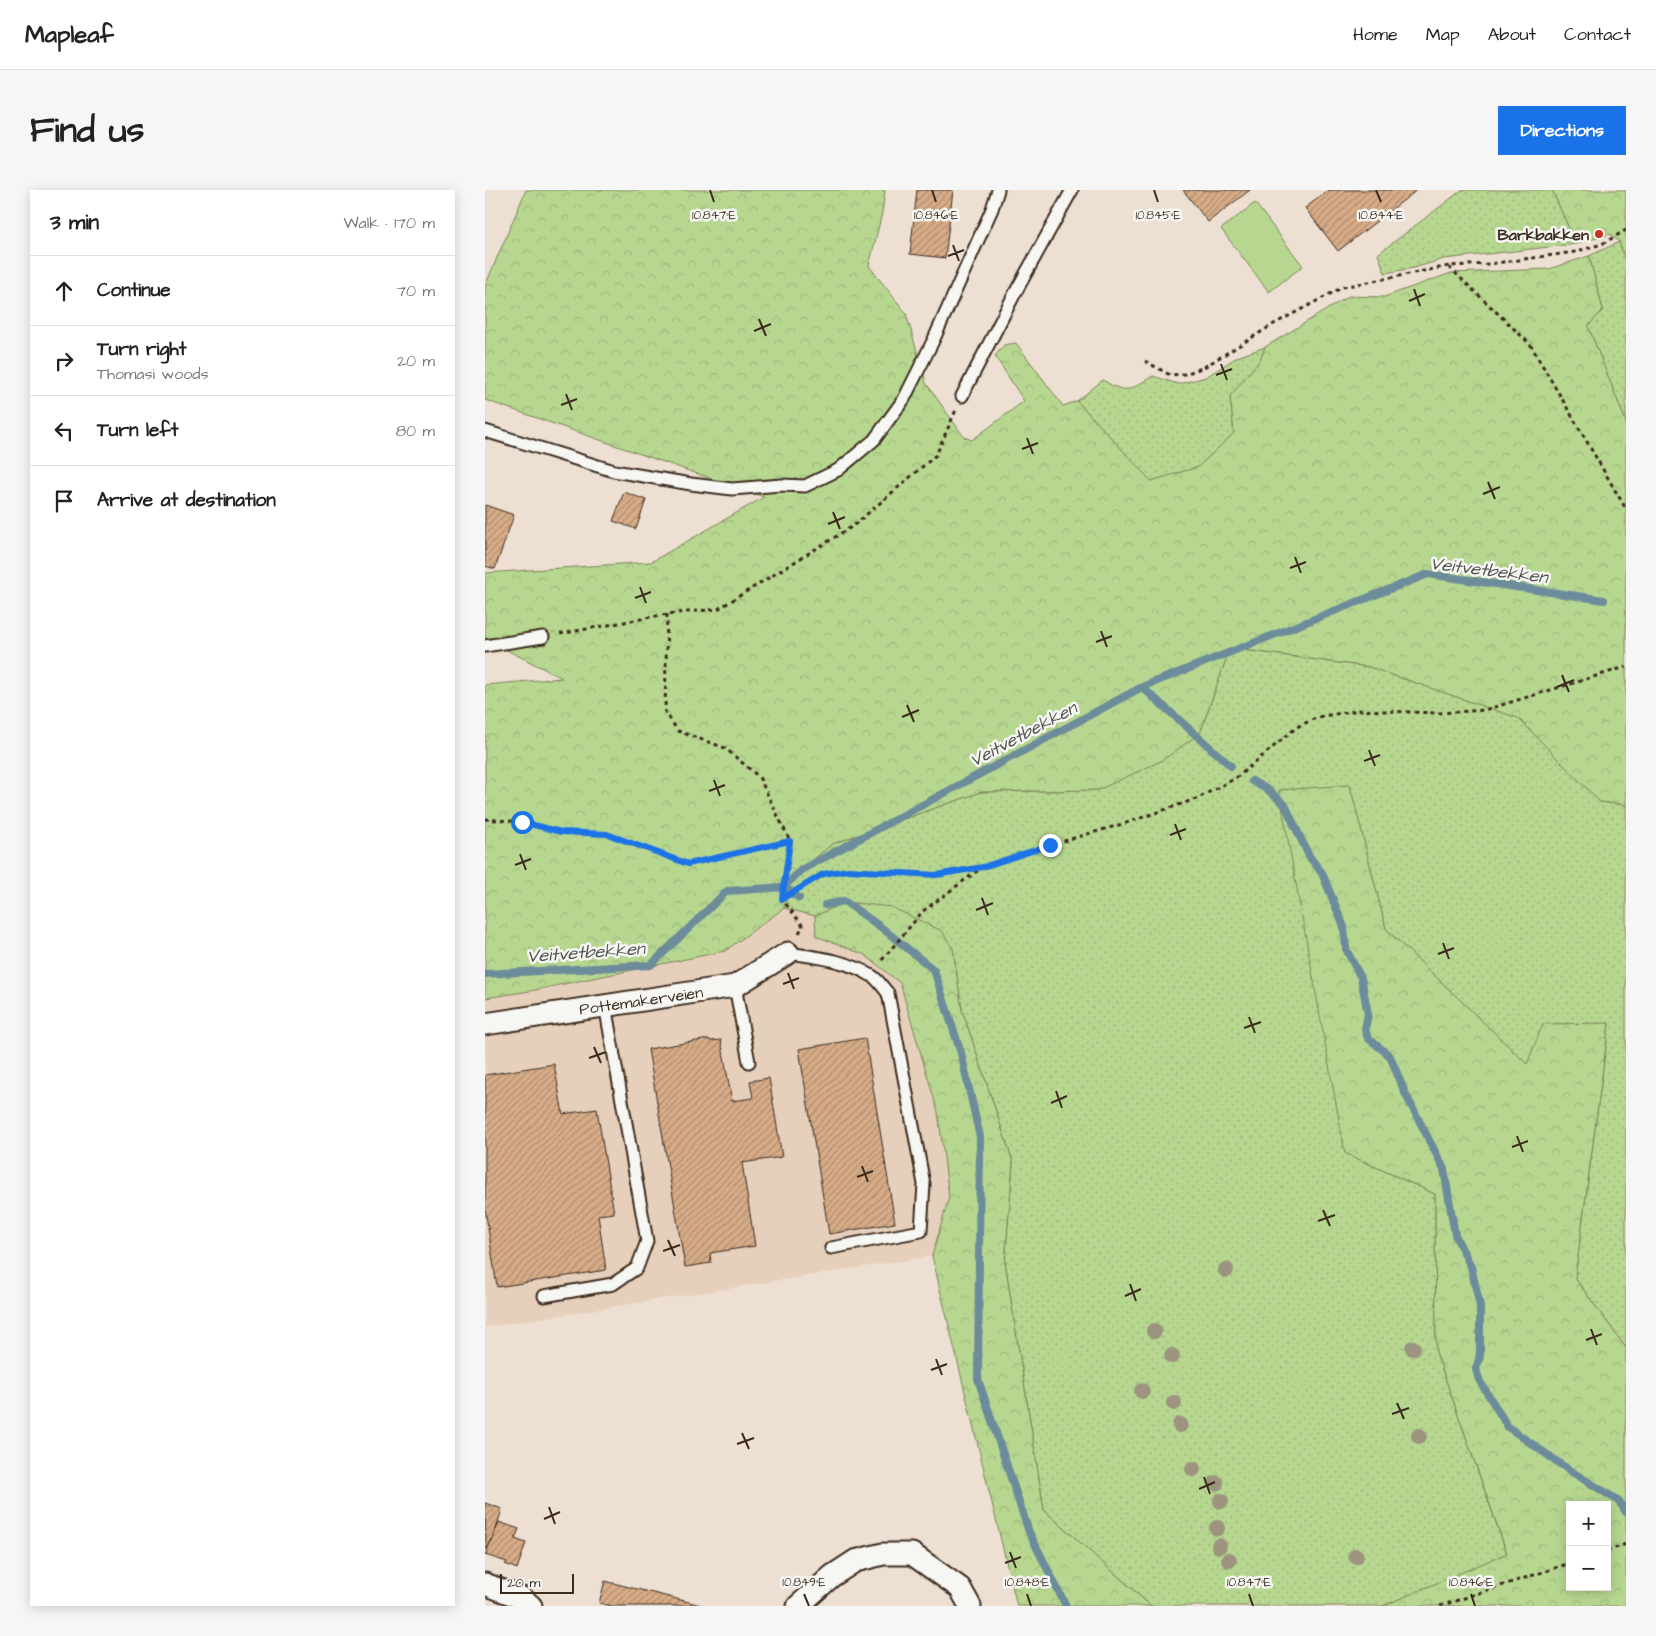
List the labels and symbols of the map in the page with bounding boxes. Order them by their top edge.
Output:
text: 10.847°E [692,207,736,224]
text: 10.846°E [914,207,958,224]
text: 10.845°E [1136,207,1180,224]
text: 10.844°E [1359,207,1403,224]
place label: Barkbakken [1497,224,1589,246]
marker: Barkbakken [1593,228,1605,240]
water label: Veitvetbekken [1429,551,1551,590]
water label: Veitvetbekken [965,695,1083,773]
route start [511,811,534,834]
route end [1039,834,1062,857]
water label: Veitvetbekken [526,936,648,969]
street label: Pottemakerveien [578,981,704,1021]
scale bar [500,1571,574,1594]
text: 10.849°E [782,1574,826,1591]
text: 10.848°E [1005,1574,1049,1591]
text: 10.847°E [1227,1574,1271,1591]
text: 10.846°E [1449,1574,1493,1591]

